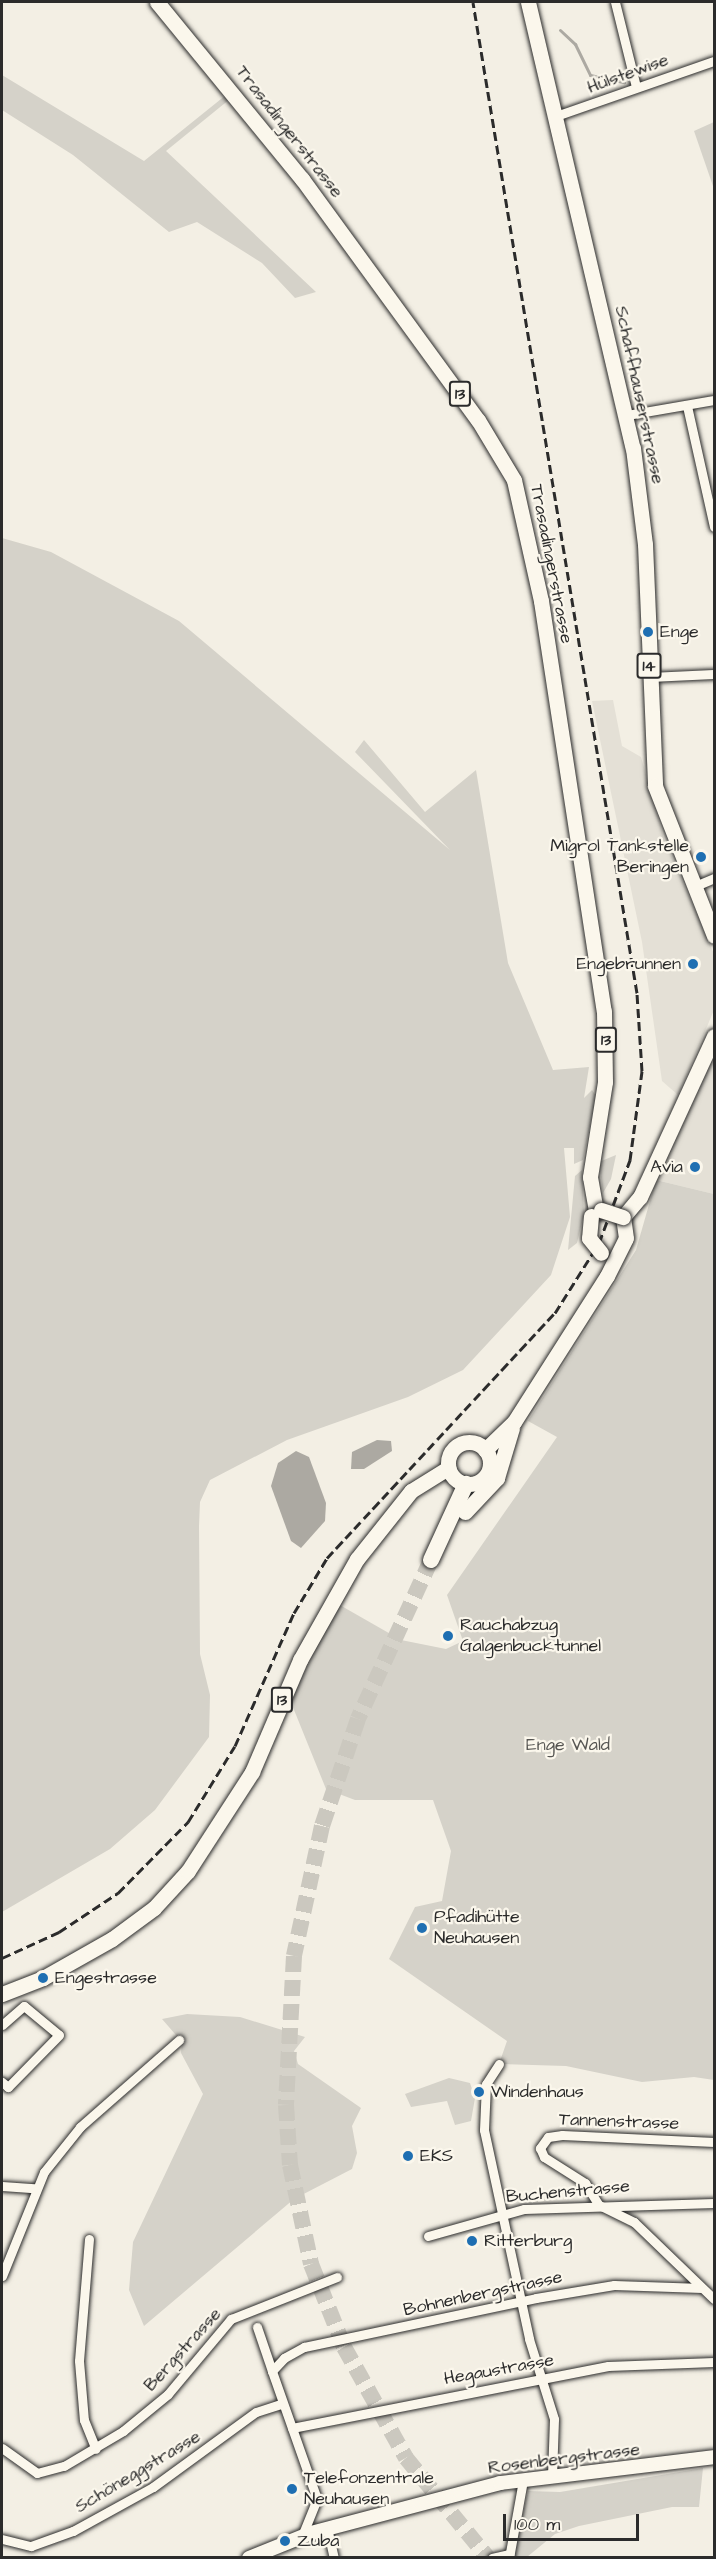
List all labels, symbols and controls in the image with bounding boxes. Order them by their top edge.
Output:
street label: Hülstewise [584,49,672,99]
street label: Trasadingerstrasse [231,62,347,202]
street label: Schaffhauserstrasse [610,304,668,486]
road number: 13 [448,381,472,407]
street label: Trasadingerstrasse [525,483,577,645]
place label: Enge [660,621,699,643]
marker: Enge [641,625,655,639]
road number: 14 [636,653,662,679]
place label: Migrol Tankstelle Beringen [550,836,689,878]
marker: Migrol Tankstelle Beringen [694,850,708,864]
place label: Engebrunnen [576,953,681,975]
marker: Engebrunnen [686,957,700,971]
road number: 13 [594,1027,618,1053]
place label: Avia [650,1156,683,1178]
marker: Avia [688,1160,702,1174]
place label: Rauchabzug Galgenbucktunnel [460,1615,601,1658]
marker: Rauchabzug Galgenbucktunnel [441,1629,455,1643]
road number: 13 [270,1687,294,1713]
park label: Enge Wald [526,1734,610,1756]
place label: Pfadihütte Neuhausen [434,1907,520,1950]
marker: Pfadihütte Neuhausen [415,1921,429,1935]
place label: Engestrasse [55,1967,157,1989]
marker: Engestrasse [36,1971,50,1985]
place label: Windenhaus [491,2081,584,2103]
marker: Windenhaus [472,2085,486,2099]
street label: Tannenstrasse [558,2109,680,2135]
place label: EKS [420,2145,453,2167]
marker: EKS [401,2149,415,2163]
street label: Buchenstrasse [505,2176,631,2208]
place label: Ritterburg [484,2230,572,2252]
marker: Ritterburg [465,2234,479,2248]
street label: Bohnenbergstrasse [402,2267,564,2321]
street label: Bergstrasse [140,2304,226,2396]
street label: Hegaustrasse [442,2350,556,2390]
street label: Schöneggstrasse [71,2426,205,2518]
street label: Rosenbergstrasse [487,2439,641,2479]
place label: Telefonzentrale Neuhausen [304,2468,434,2510]
marker: Telefonzentrale Neuhausen [285,2482,299,2496]
scale bar [506,2502,642,2540]
text: 100 m [514,2512,560,2537]
place label: Zuba [297,2530,340,2552]
marker: Zuba [278,2534,292,2548]

